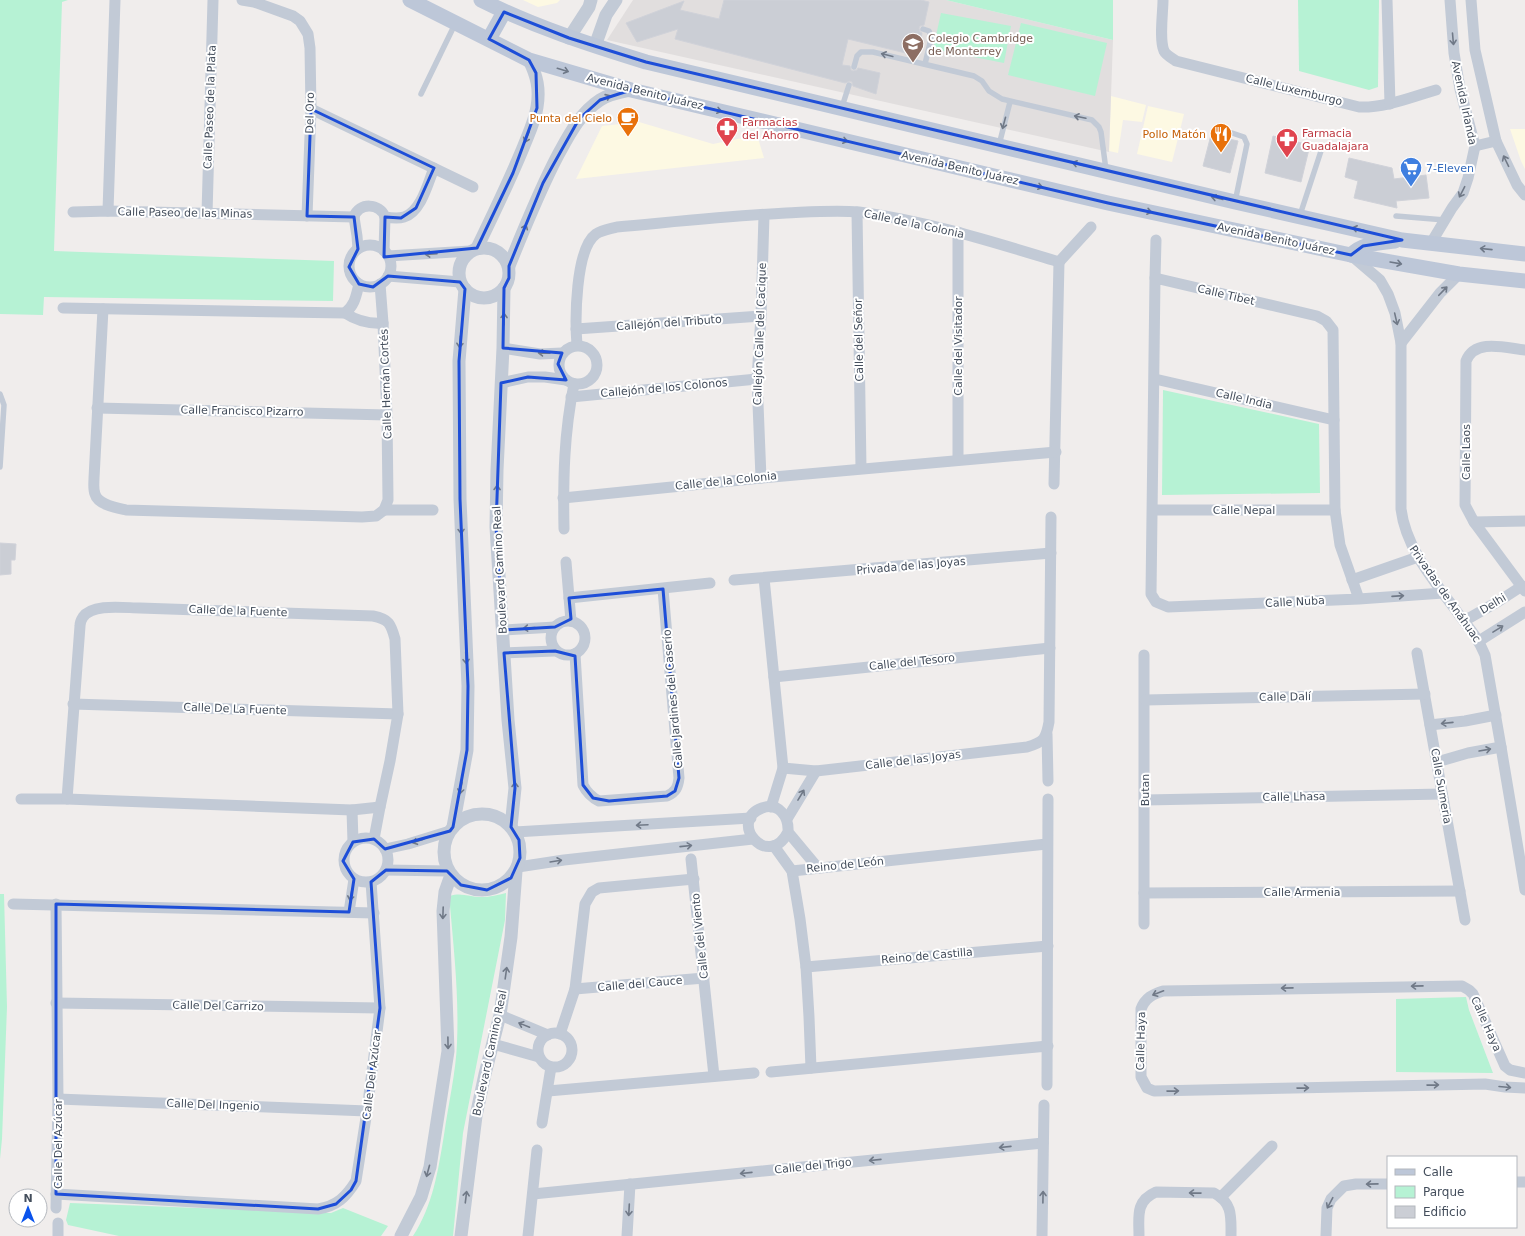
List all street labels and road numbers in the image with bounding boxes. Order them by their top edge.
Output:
street label: Calle Paseo de la Plata [201,45,219,169]
street label: Avenida Irlanda [1449,60,1479,146]
street label: Avenida Benito Juárez [585,71,705,113]
street label: Calle Luxemburgo [1244,72,1344,108]
street label: Del Oro [303,92,317,134]
street label: Avenida Benito Juárez [900,148,1020,188]
street label: Calle Paseo de las Minas [118,205,253,221]
street label: Calle de la Colonia [863,207,965,241]
street label: Avenida Benito Juárez [1216,220,1336,258]
street label: Callejón Calle del Cacique [751,262,769,406]
street label: Calle Tibet [1196,282,1257,308]
street label: Calle del Visitador [952,296,965,396]
street label: Calle del Señor [852,298,866,382]
street label: Callejón del Tributo [616,313,722,333]
street label: Calle Hernán Cortés [378,328,394,439]
street label: Callejón de los Colonos [600,376,728,400]
street label: Calle India [1214,386,1274,412]
street label: Calle Francisco Pizarro [180,403,304,419]
street label: Calle Laos [1460,424,1473,480]
street label: Calle de la Colonia [674,469,778,493]
street label: Calle Nepal [1213,504,1275,517]
street label: Boulevard Camino Real [490,506,510,634]
street label: Privadas de Anáhuac [1407,543,1483,645]
street label: Privada de las Joyas [856,555,966,577]
street label: Delhi [1478,591,1508,617]
street label: Calle Nuba [1265,594,1325,610]
street label: Calle de la Fuente [188,603,288,619]
street label: Calle Jardines del Caserío [660,629,686,769]
street label: Calle del Tesoro [868,651,956,673]
street label: Calle Dalí [1259,690,1312,704]
street label: Calle De La Fuente [183,701,287,717]
street label: Calle Sumeria [1428,747,1454,825]
street label: Calle de las Joyas [865,748,962,772]
street label: Butan [1139,774,1152,806]
street label: Calle Lhasa [1262,790,1326,804]
street label: Reino de León [806,854,884,876]
street label: Calle Armenia [1264,886,1340,899]
street label: Calle del Viento [689,892,711,980]
street label: Reino de Castilla [881,946,973,966]
street label: Calle del Cauce [597,974,683,994]
street label: Boulevard Camino Real [470,989,510,1117]
street label: Calle Haya [1468,994,1504,1054]
street label: Calle Del Carrizo [172,999,264,1013]
street label: Calle Haya [1134,1011,1148,1071]
street label: Calle Del Azúcar [360,1029,384,1121]
street label: Calle Del Ingenio [166,1097,260,1113]
street label: Calle Del Azúcar [52,1098,65,1189]
street label: Calle del Trigo [774,1155,852,1177]

